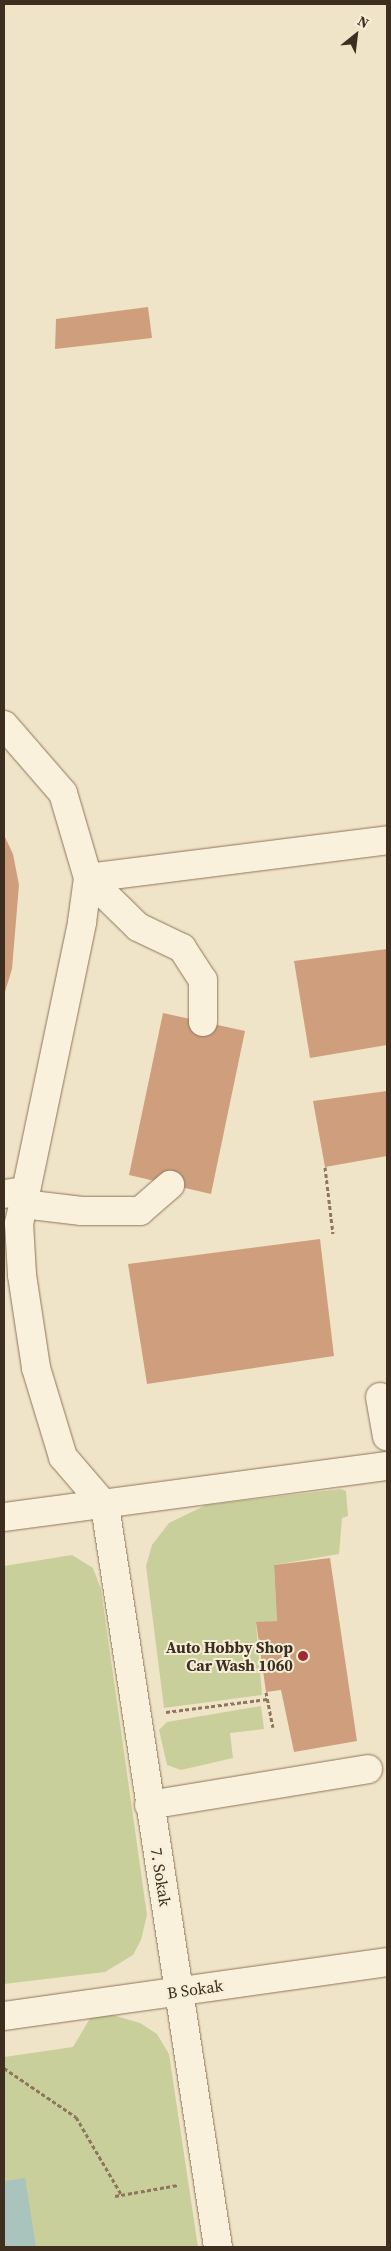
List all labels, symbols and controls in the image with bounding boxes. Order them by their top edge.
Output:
north arrow [331,10,381,60]
text: N [354,11,373,33]
place label: Auto Hobby Shop Car Wash 1060 [166,1637,293,1675]
marker: Auto Hobby Shop Car Wash 1060 [297,1650,309,1662]
street label: 7. Sokak [147,1846,175,1908]
street label: B Sokak [166,1976,224,2002]

